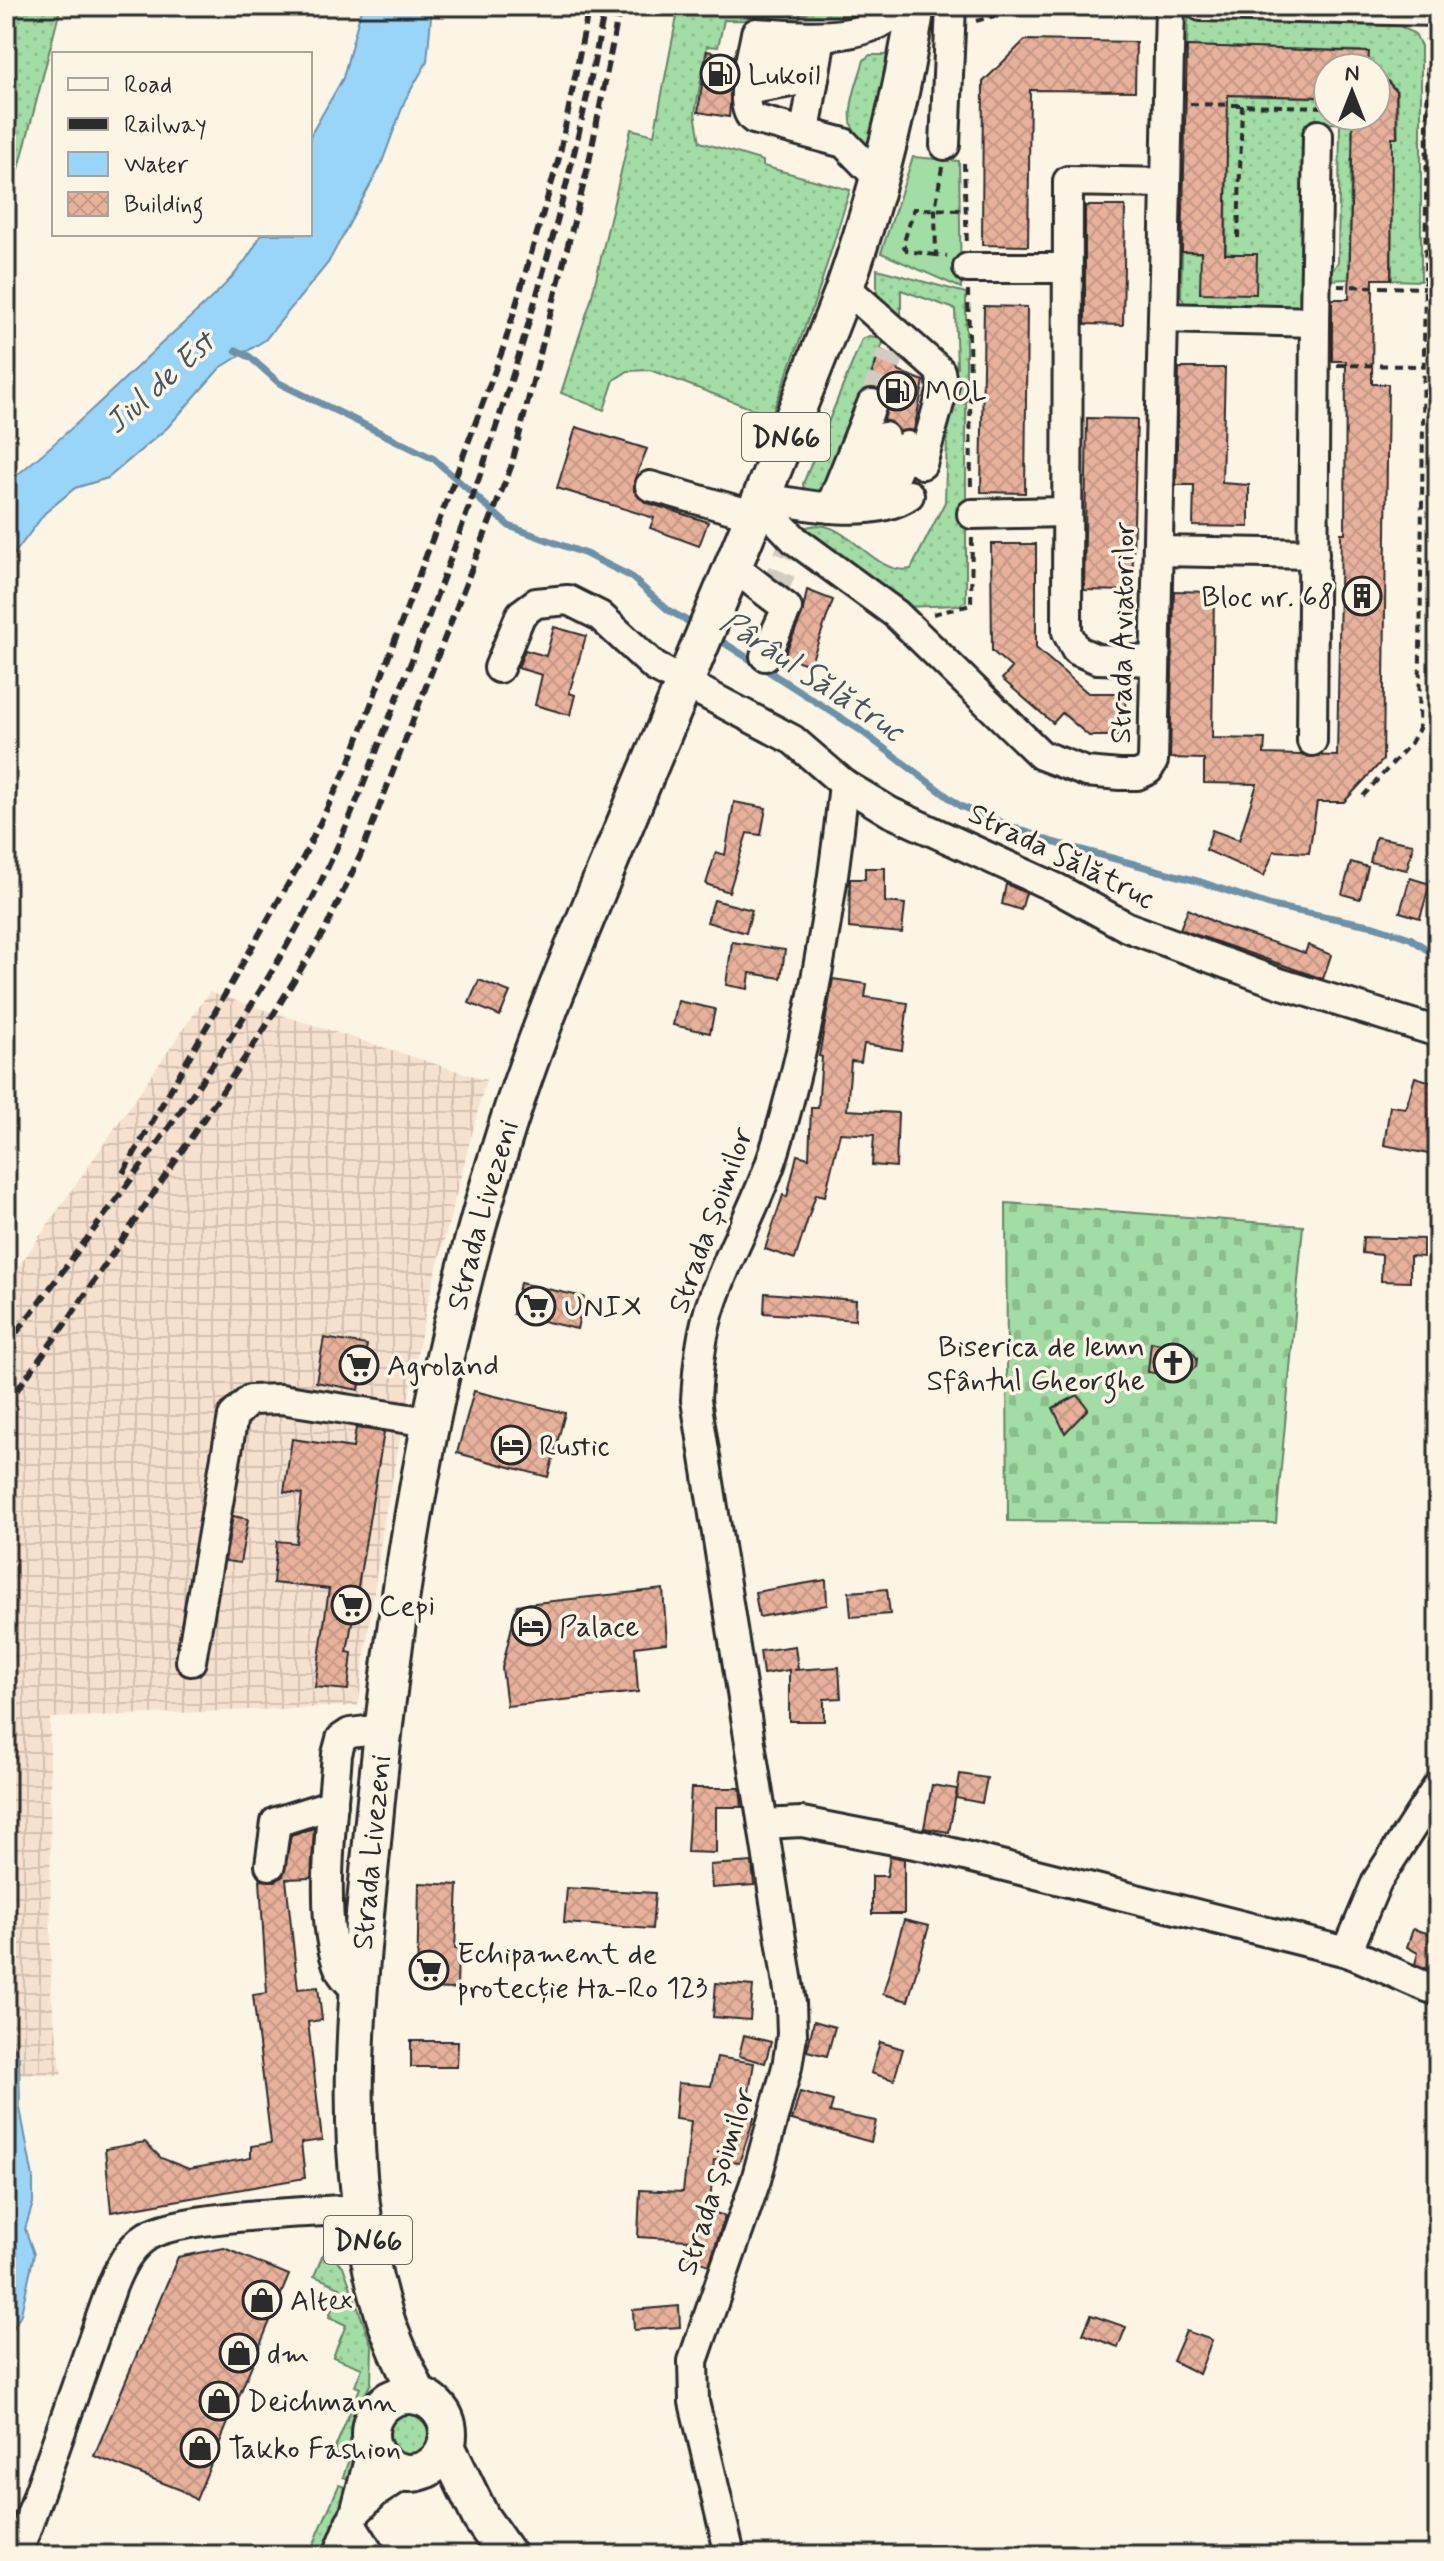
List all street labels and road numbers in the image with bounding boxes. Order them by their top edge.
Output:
road number: DN66 [742,413,830,461]
street label: Strada Aviatorilor [1102,521,1145,744]
street label: Strada Sălătruc [962,794,1161,918]
street label: Strada Livezeni [438,1115,529,1314]
street label: Strada Șoimilor [660,1121,763,1319]
street label: Strada Livezeni [344,1753,402,1952]
street label: Strada Șoimilor [668,2082,765,2280]
road number: DN66 [324,2216,412,2264]

